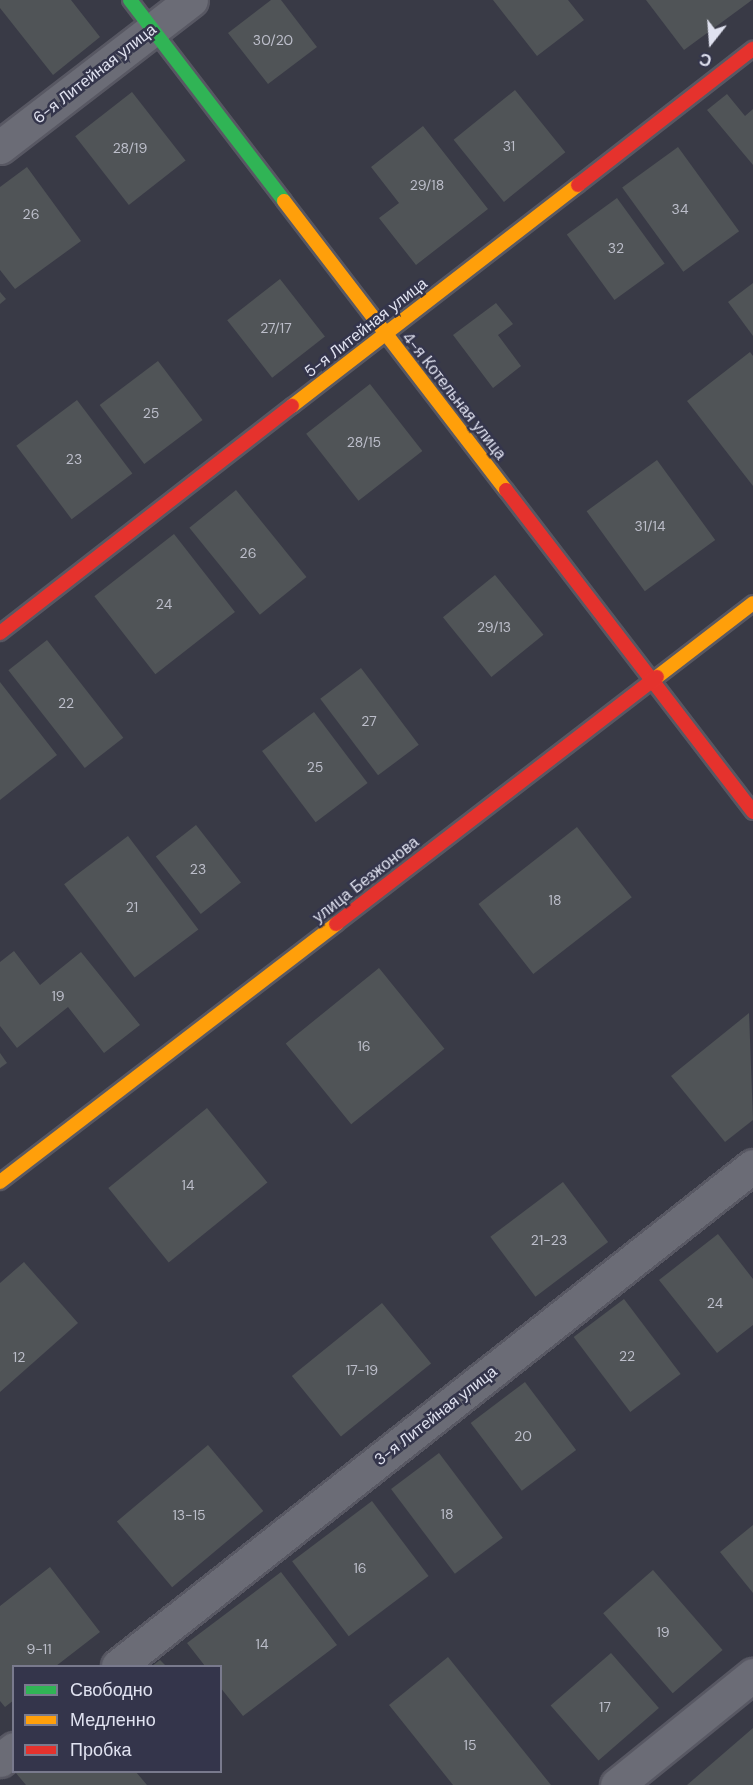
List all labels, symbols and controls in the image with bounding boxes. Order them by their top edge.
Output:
north arrow [681,12,741,72]
street label: 6-я Литейная улица [30,20,160,128]
house number: 30/20 [253,32,293,48]
text: С [697,48,714,71]
house number: 31 [503,138,515,154]
house number: 28/19 [113,140,147,156]
house number: 29/18 [410,177,444,193]
house number: 34 [672,201,688,217]
house number: 26 [23,206,39,222]
house number: 32 [608,240,624,256]
street label: 5-я Литейная улица [301,274,431,382]
house number: 27/17 [260,320,292,336]
street label: 4-я Котельная улица [398,328,510,464]
house number: 25 [143,405,159,421]
house number: 28/15 [347,434,381,450]
house number: 23 [66,451,82,467]
house number: 31/14 [635,518,665,534]
house number: 26 [240,545,256,561]
house number: 24 [156,596,172,612]
house number: 29/13 [477,619,511,635]
house number: 22 [58,695,74,711]
house number: 27 [361,713,377,729]
house number: 25 [307,759,323,775]
street label: улица Безжонова [309,833,423,927]
house number: 23 [190,861,206,877]
house number: 18 [549,892,561,908]
house number: 21 [126,899,138,915]
house number: 19 [51,988,65,1004]
house number: 16 [357,1038,371,1054]
house number: 14 [182,1177,194,1193]
house number: 21-23 [531,1232,567,1248]
house number: 24 [707,1295,723,1311]
house number: 22 [619,1348,635,1364]
house number: 12 [13,1349,25,1365]
house number: 17-19 [346,1362,378,1378]
street label: 3-я Литейная улица [371,1362,501,1470]
house number: 20 [514,1428,532,1444]
house number: 18 [441,1506,453,1522]
house number: 13-15 [172,1507,206,1523]
house number: 16 [353,1560,367,1576]
house number: 19 [656,1624,670,1640]
house number: 14 [256,1636,268,1652]
house number: 9-11 [26,1641,52,1657]
legend [12,1665,222,1773]
text: Свободно [70,1678,153,1702]
house number: 17 [599,1699,611,1715]
text: Медленно [70,1708,156,1732]
house number: 15 [464,1737,476,1753]
text: Пробка [70,1738,132,1762]

